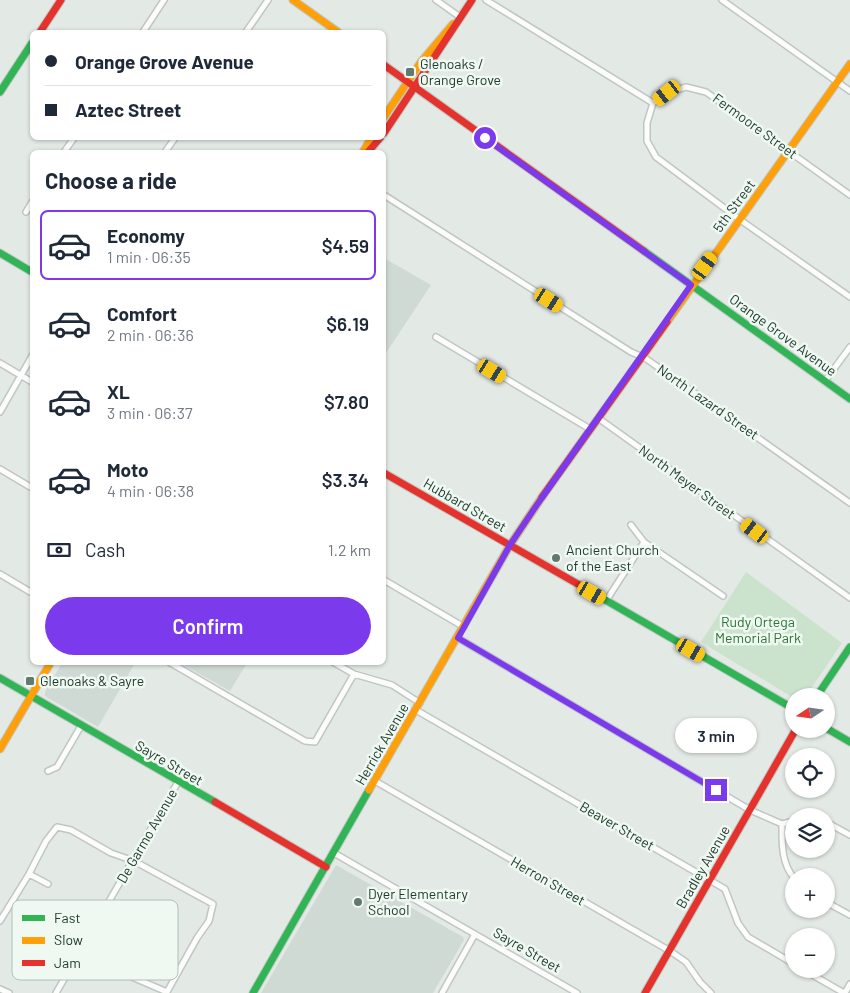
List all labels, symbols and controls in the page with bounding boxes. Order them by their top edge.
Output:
text: Orange Grove Avenue [75,50,254,73]
place label: Glenoaks / Orange Grove [420,55,501,88]
marker: Glenoaks / Orange Grove [404,66,416,78]
car [650,78,683,108]
street label: Fermoore Street [710,89,801,162]
text: Aztec Street [75,98,181,121]
route start [474,127,496,149]
text: Choose a ride [45,167,177,193]
street label: 5th Street [709,176,758,235]
icon: car [47,223,92,268]
text: Economy [107,224,185,247]
text: $4.59 [322,234,369,257]
text: 1 min · 06:35 [107,247,191,266]
car [690,249,719,283]
car [532,286,565,314]
street label: Orange Grove Avenue [726,290,840,379]
icon: car [47,301,92,346]
text: Comfort [107,302,177,325]
text: $6.19 [326,312,369,335]
text: 2 min · 06:36 [107,325,194,344]
car [475,357,508,385]
street label: North Lazard Street [654,360,762,443]
icon: car [47,379,92,424]
text: XL [107,380,130,403]
text: $7.80 [324,390,369,413]
text: 3 min · 06:37 [107,403,193,422]
street label: North Meyer Street [636,441,739,522]
icon: car [47,457,92,502]
text: Moto [107,458,149,481]
text: $3.34 [322,468,369,491]
street label: Hubbard Street [421,474,510,535]
text: 4 min · 06:38 [107,481,194,500]
car [738,516,771,546]
icon: cash [45,536,73,564]
text: Cash [85,538,126,561]
text: 1.2 km [328,540,371,559]
place label: Ancient Church of the East [566,541,659,574]
marker: Ancient Church of the East [550,552,562,564]
car [575,579,608,607]
button: Confirm [45,597,371,655]
park label: Rudy Ortega Memorial Park [715,613,801,646]
car [674,636,707,664]
place label: Glenoaks & Sayre [40,672,144,689]
marker: Glenoaks & Sayre [24,675,36,687]
north arrow [785,688,835,738]
map controls [785,688,835,978]
street label: Herrick Avenue [351,700,412,788]
callout: 3 min [675,718,757,752]
text: 3 min [697,726,735,745]
street label: Sayre Street [132,736,206,789]
button: locate [785,748,835,798]
route end [705,779,727,801]
street label: De Garmo Avenue [113,786,180,886]
street label: Beaver Street [577,797,658,854]
button: layers [785,808,835,858]
street label: Bradley Avenue [672,822,733,911]
street label: Herron Street [508,852,588,909]
button: + [785,868,835,918]
place label: Dyer Elementary School [368,885,469,918]
marker: Dyer Elementary School [352,896,364,908]
legend [12,900,178,980]
text: Fast [54,909,80,926]
street label: Sayre Street [490,923,564,976]
button: − [785,928,835,978]
text: Slow [54,931,83,948]
text: Jam [54,954,81,971]

